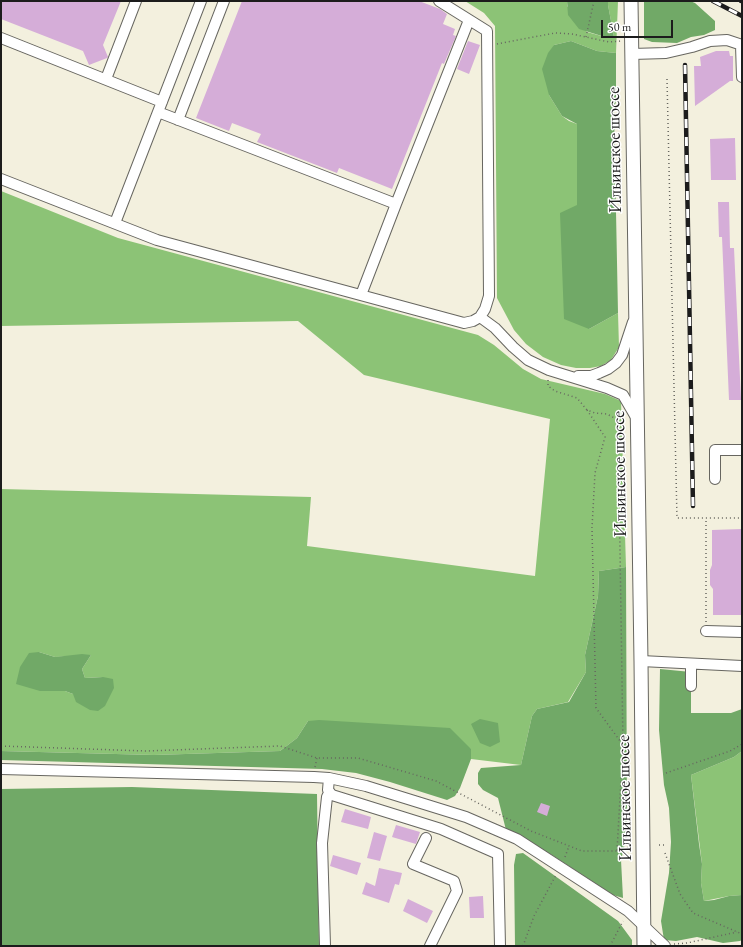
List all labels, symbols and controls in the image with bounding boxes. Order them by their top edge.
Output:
scale bar [603,12,675,38]
text: 50 m [608,19,631,35]
street label: Ильинское шоссе [603,87,627,213]
street label: Ильинское шоссе [608,411,632,537]
street label: Ильинское шоссе [613,735,637,861]

